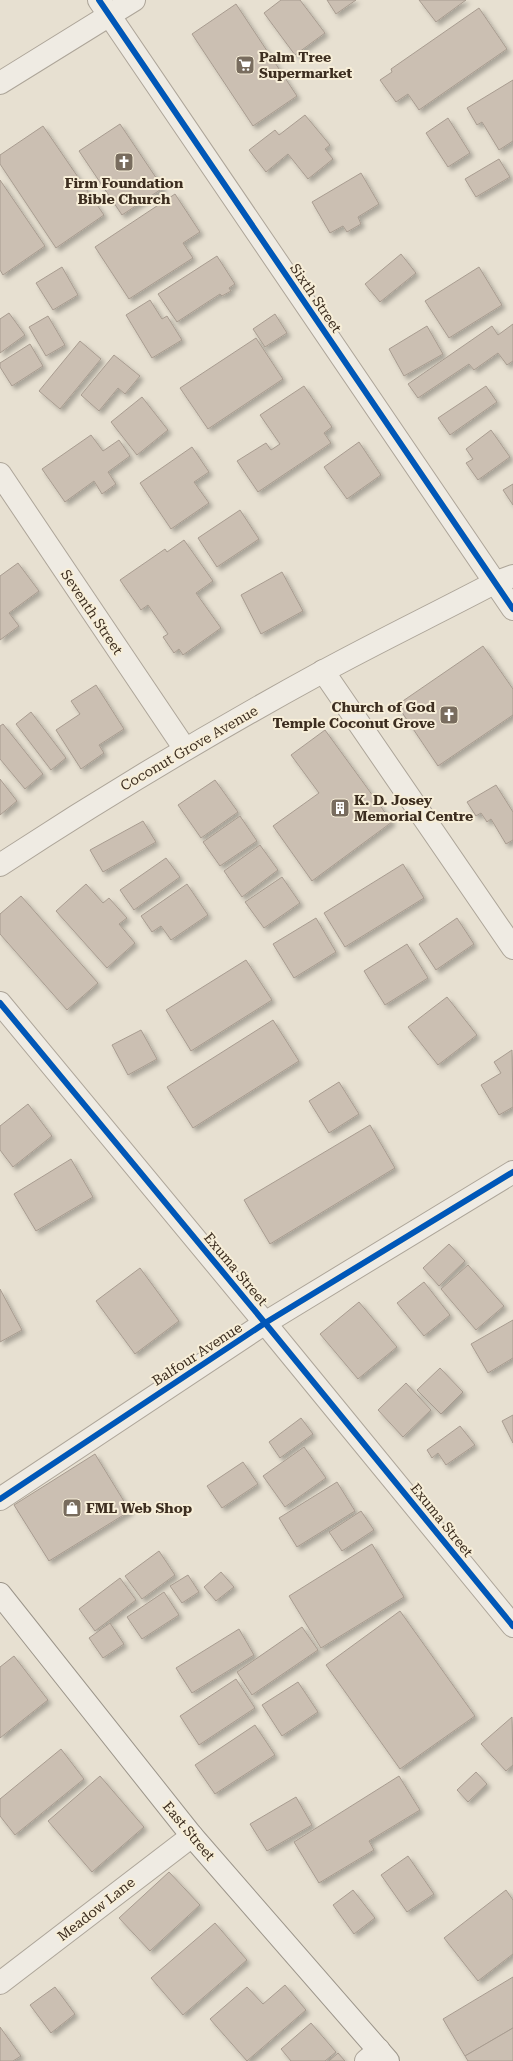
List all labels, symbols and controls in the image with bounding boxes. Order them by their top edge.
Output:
place label: Palm Tree Supermarket [259,49,353,81]
supermarket icon: Palm Tree Supermarket [234,54,256,76]
church icon: Firm Foundation Bible Church [113,151,135,173]
place label: Firm Foundation Bible Church [65,175,184,207]
street label: Sixth Street [287,260,345,336]
street label: Seventh Street [58,566,126,658]
place label: Church of God Temple Coconut Grove [272,699,436,731]
street label: Coconut Grove Avenue [118,702,261,794]
church icon: Church of God Temple Coconut Grove [438,704,460,726]
place label: K. D. Josey Memorial Centre [354,792,473,824]
building icon: K. D. Josey Memorial Centre [329,797,351,819]
street label: Exuma Street [201,1229,271,1309]
street label: Balfour Avenue [149,1319,245,1389]
street label: Exuma Street [407,1480,477,1560]
shop icon: FML Web Shop [61,1497,83,1519]
place label: FML Web Shop [86,1500,192,1516]
street label: East Street [160,1798,218,1864]
street label: Meadow Lane [54,1874,138,1944]

